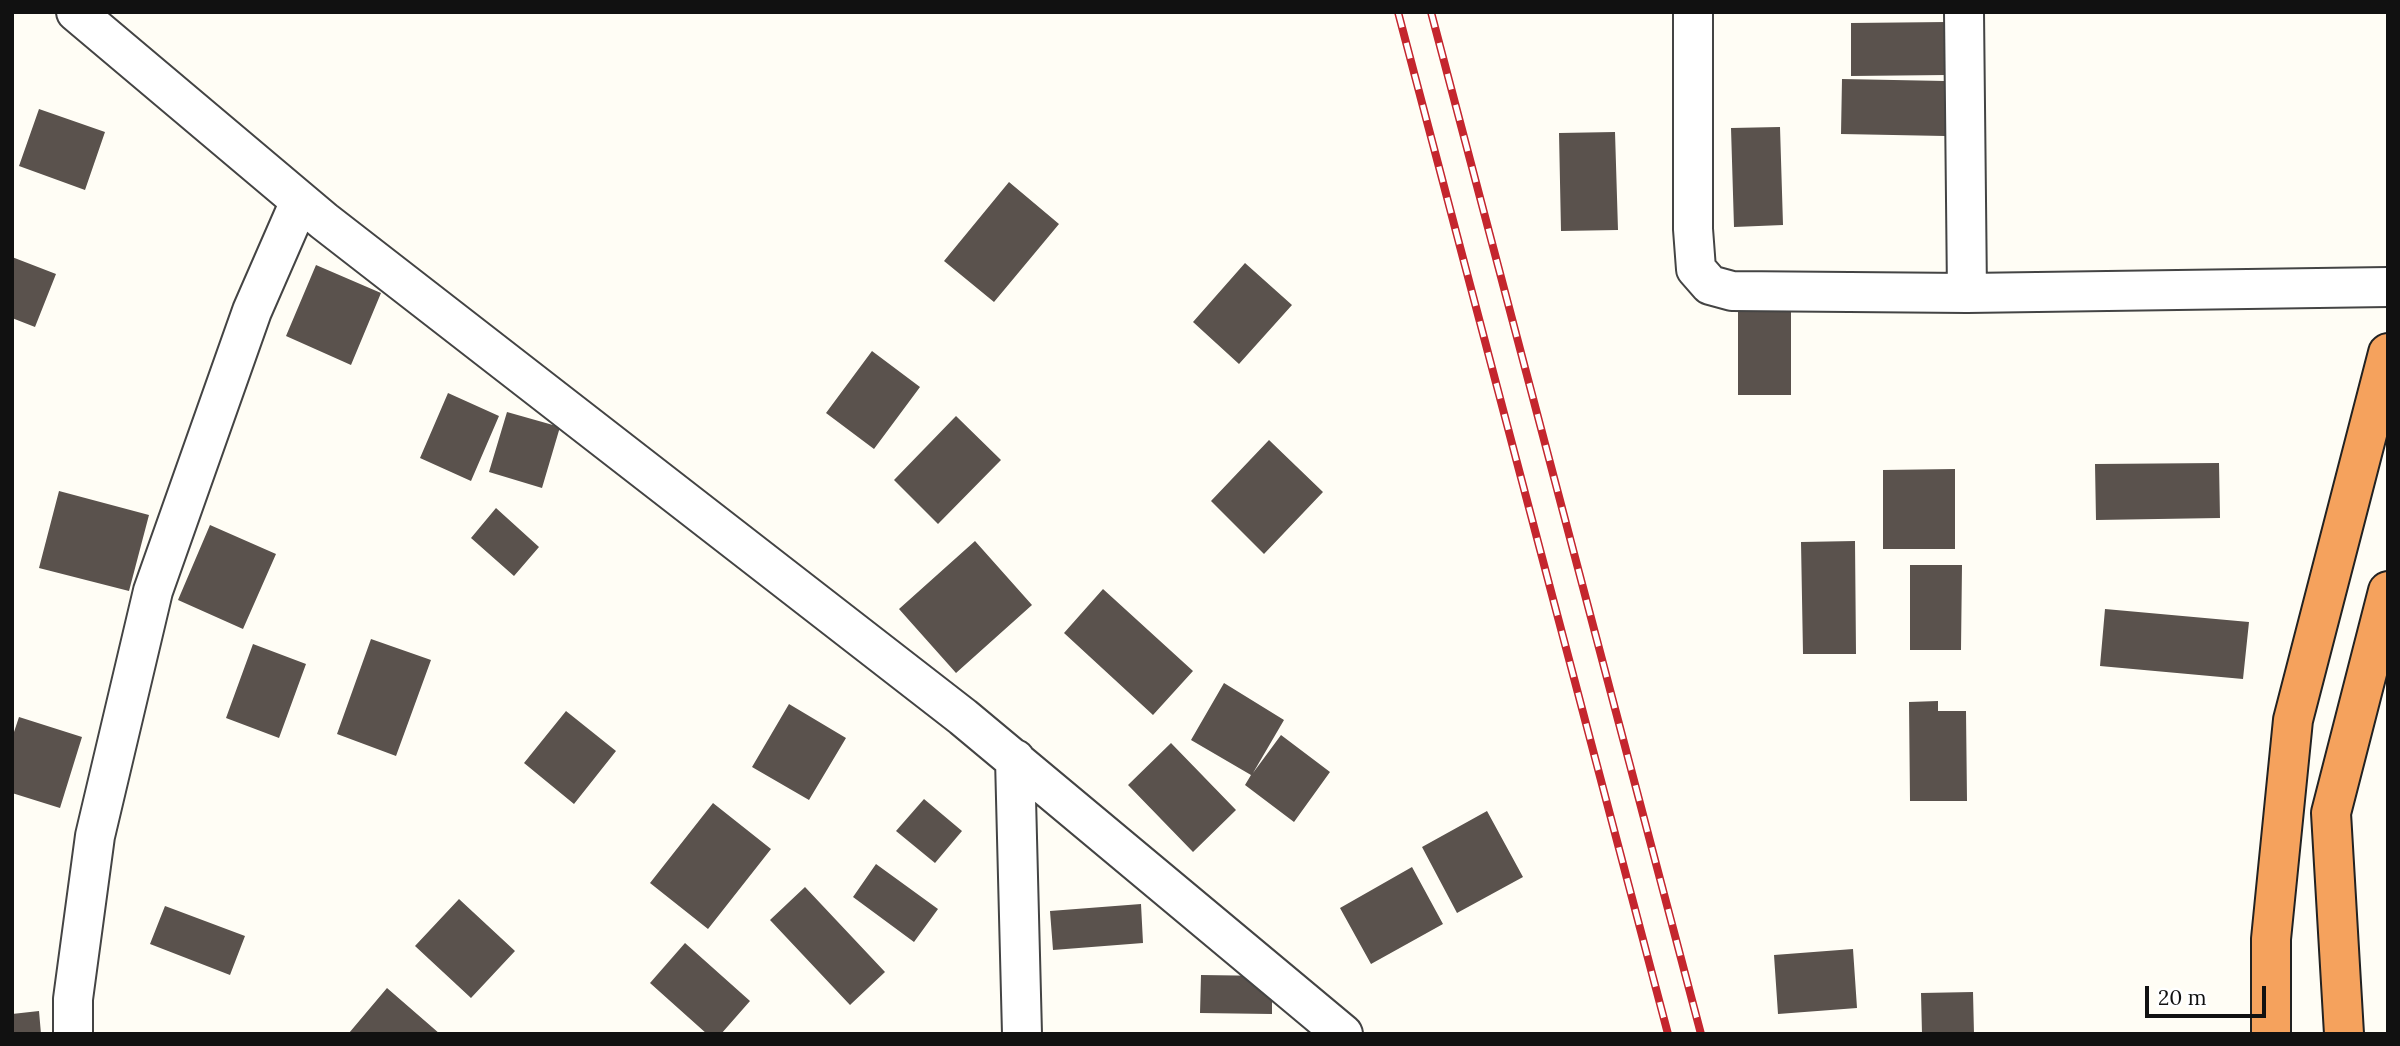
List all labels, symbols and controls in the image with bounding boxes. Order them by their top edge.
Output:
scale bar [2148,972,2269,1016]
text: 20 m [2158,984,2207,1011]

